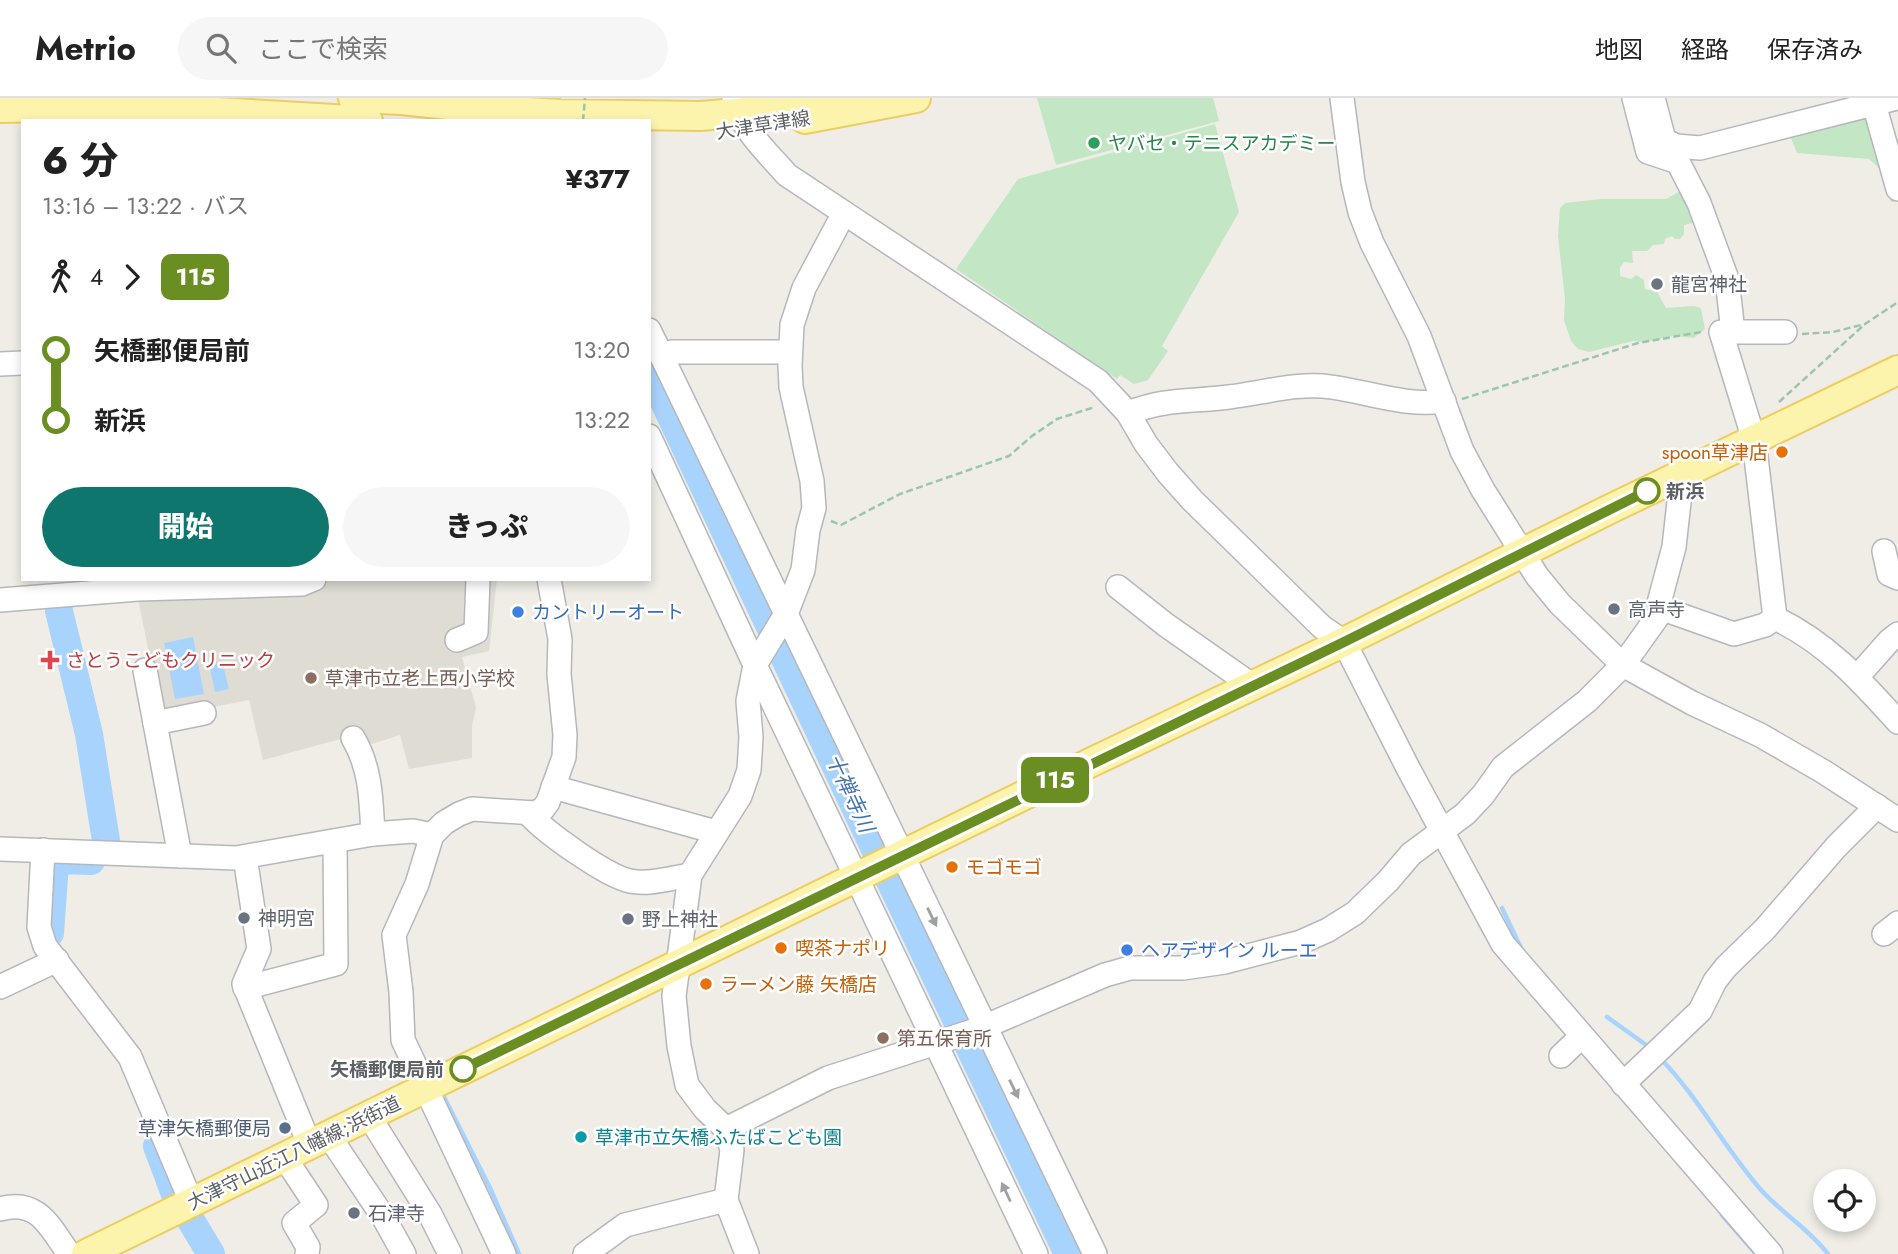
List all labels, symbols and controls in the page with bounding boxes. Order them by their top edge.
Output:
search box [178,17,668,80]
text: Metrio [35,25,136,72]
icon: search [202,29,240,67]
text: ここで検索 [258,30,388,68]
text: 地図 [1595,32,1643,67]
text: 経路 [1681,32,1729,67]
text: 保存済み [1767,32,1863,67]
street label: 大津草津線 [714,104,812,146]
place label: ヤバセ・テニスアカデミー [1108,130,1336,157]
text: 6 分 [42,133,118,188]
marker: ヤバセ・テニスアカデミー [1086,135,1102,151]
text: ¥377 [565,160,630,198]
text: 13:16 – 13:22 · バス [42,189,249,223]
icon: walk [42,258,80,296]
icon: forward [113,258,151,296]
text: 115 [175,259,215,294]
text: 4 [90,260,103,294]
place label: 龍宮神社 [1671,271,1747,298]
marker: 龍宮神社 [1649,276,1665,292]
text: 矢橋郵便局前 [94,332,250,370]
text: 13:20 [573,333,630,367]
text: 新浜 [94,402,146,440]
text: 13:22 [574,403,630,437]
place label: spoon草津店 [1662,439,1768,466]
marker: spoon草津店 [1774,444,1790,460]
marker: 新浜 [1634,478,1660,504]
place label: 新浜 [1666,478,1704,505]
button: 開始 [42,487,329,567]
button: きっぷ [343,487,630,567]
place label: 高声寺 [1628,596,1685,623]
place label: カントリーオート [532,599,684,626]
marker: 高声寺 [1606,601,1622,617]
marker: カントリーオート [510,604,526,620]
place label: さとうこどもクリニック [66,647,275,674]
marker: さとうこどもクリニック [40,650,60,670]
place label: 草津市立老上西小学校 [325,665,515,692]
marker: 草津市立老上西小学校 [303,670,319,686]
water label: 十禅寺川 [819,749,882,839]
line badge: 115 [1015,757,1095,803]
text: 115 [1035,762,1075,797]
place label: モゴモゴ [966,854,1042,881]
marker: モゴモゴ [944,859,960,875]
place label: 神明宮 [258,905,315,932]
place label: 野上神社 [642,906,718,933]
one-way arrow [926,907,937,927]
marker: 神明宮 [236,910,252,926]
marker: 野上神社 [620,911,636,927]
place label: 喫茶ナポリ [795,935,890,962]
place label: ヘアデザイン ルーエ [1141,937,1318,964]
marker: 喫茶ナポリ [773,940,789,956]
marker: ヘアデザイン ルーエ [1119,942,1135,958]
place label: ラーメン藤 矢橋店 [720,971,877,998]
marker: ラーメン藤 矢橋店 [698,976,714,992]
place label: 第五保育所 [897,1025,992,1052]
marker: 第五保育所 [875,1030,891,1046]
place label: 矢橋郵便局前 [330,1056,444,1083]
marker: 矢橋郵便局前 [450,1056,476,1082]
one-way arrow [1008,1079,1020,1099]
street label: 大津守山近江八幡線;浜街道 [183,1090,405,1216]
place label: 草津矢橋郵便局 [138,1115,271,1142]
marker: 草津矢橋郵便局 [277,1120,293,1136]
place label: 草津市立矢橋ふたばこども園 [595,1124,842,1151]
marker: 草津市立矢橋ふたばこども園 [573,1129,589,1145]
map controls [1813,1169,1876,1232]
button: locate [1813,1169,1876,1232]
one-way arrow [1001,1182,1012,1202]
place label: 石津寺 [368,1200,425,1227]
marker: 石津寺 [346,1205,362,1221]

